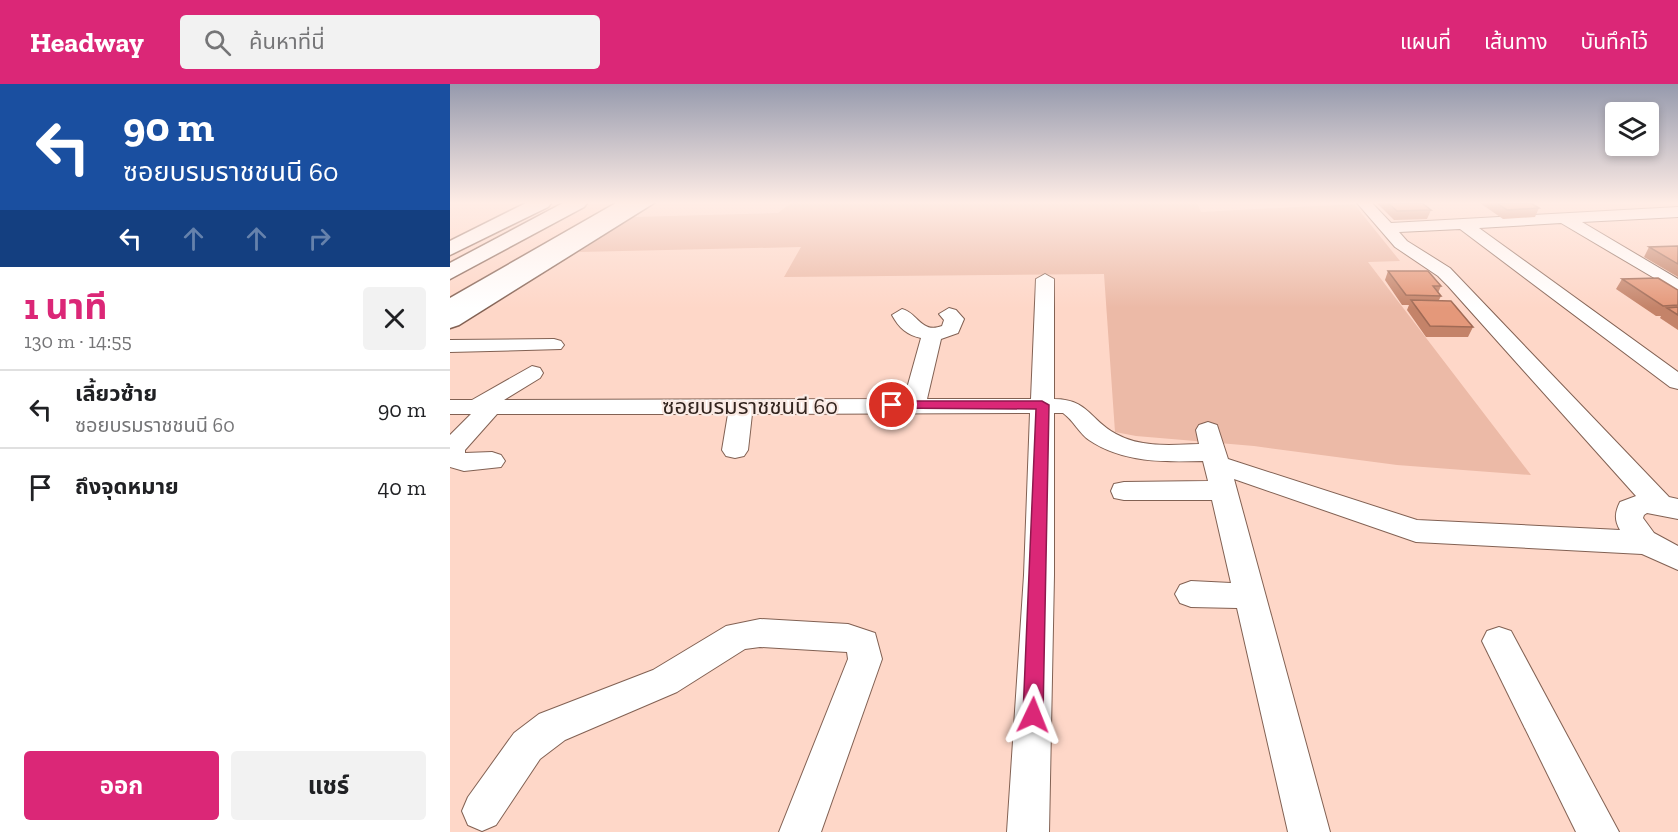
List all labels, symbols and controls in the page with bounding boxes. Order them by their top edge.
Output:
search box [180,15,600,69]
text: Headway [30,26,144,59]
icon: search [201,26,234,59]
text: ค้นหาที่นี่ [249,28,325,55]
text: แผนที่ [1400,29,1451,54]
text: เส้นทาง [1484,29,1548,54]
text: บันทึกไว้ [1581,29,1648,54]
text: 90 m [123,101,214,152]
map controls [1605,102,1659,156]
button: layers [1605,102,1659,156]
icon: left [24,108,102,186]
text: ซอยบรมราชชนนี 60 [123,156,339,188]
icon: left [114,222,147,255]
icon: ahead [177,222,210,255]
icon: ahead [240,222,273,255]
icon: right [303,222,336,255]
text: 1 นาที [24,285,107,328]
button: close [363,287,426,350]
text: 130 m · 14:55 [24,329,132,353]
pin [866,379,917,430]
text: เลี้ยวซ้าย [75,380,157,407]
icon: arrive [875,388,908,421]
icon: left [24,393,57,426]
street label: ซอยบรมราชชนนี 60 [662,393,838,420]
text: 90 m [378,396,426,423]
text: ซอยบรมราชชนนี 60 [75,413,235,437]
icon: arrive [24,471,57,504]
text: ถึงจุดหมาย [75,473,179,500]
text: 40 m [377,474,426,501]
position arrow [1001,683,1065,747]
button: ออก [24,751,219,820]
button: แชร์ [231,751,426,820]

